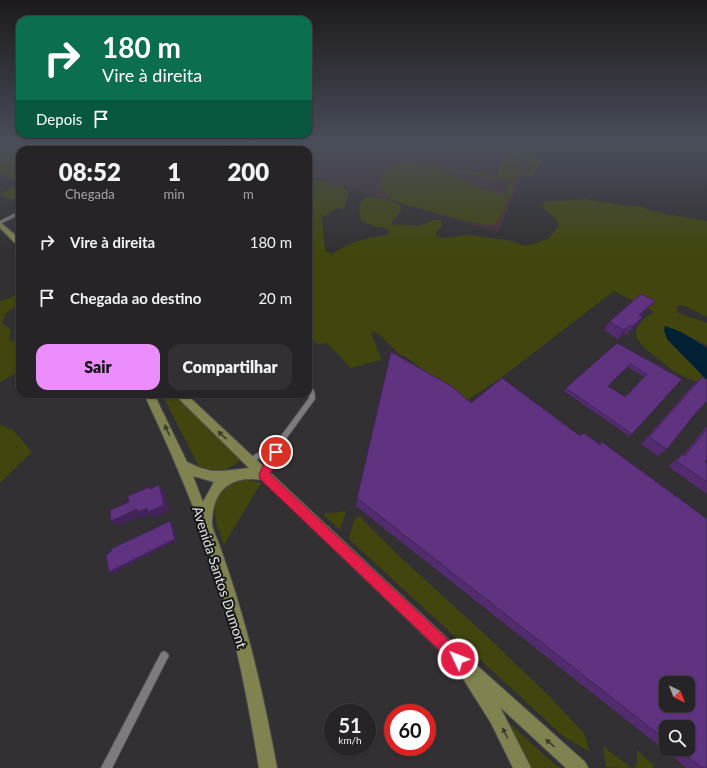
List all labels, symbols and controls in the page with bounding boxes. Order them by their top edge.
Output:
text: 180 m [102,30,181,64]
icon: right [36,32,88,84]
text: Vire à direita [102,64,202,86]
icon: arrive [90,108,112,130]
text: Depois [36,110,82,128]
text: 08:52 [59,157,121,186]
text: 1 [167,157,181,186]
text: 200 [227,157,269,186]
text: Chegada [65,186,115,202]
text: min [164,186,185,202]
text: m [243,186,254,202]
icon: right [36,231,58,253]
text: Vire à direita [70,233,155,251]
text: 180 m [250,233,292,251]
icon: arrive [36,287,58,309]
text: Chegada ao destino [70,289,201,307]
text: 20 m [258,289,292,307]
button: Sair [36,344,160,390]
button: Compartilhar [168,344,292,390]
one-way arrow [164,425,170,436]
one-way arrow [217,430,227,439]
pin [259,435,293,469]
icon: arrive [265,441,287,463]
street label: Avenida Santos Dumont [189,504,251,650]
position arrow [437,638,479,680]
north arrow [659,676,695,712]
map controls [659,676,695,756]
speed limit sign: 60 [384,704,436,756]
text: 51 [338,713,362,737]
button: search [659,720,695,756]
one-way arrow [502,727,508,739]
text: km/h [338,734,362,746]
one-way arrow [544,738,555,747]

